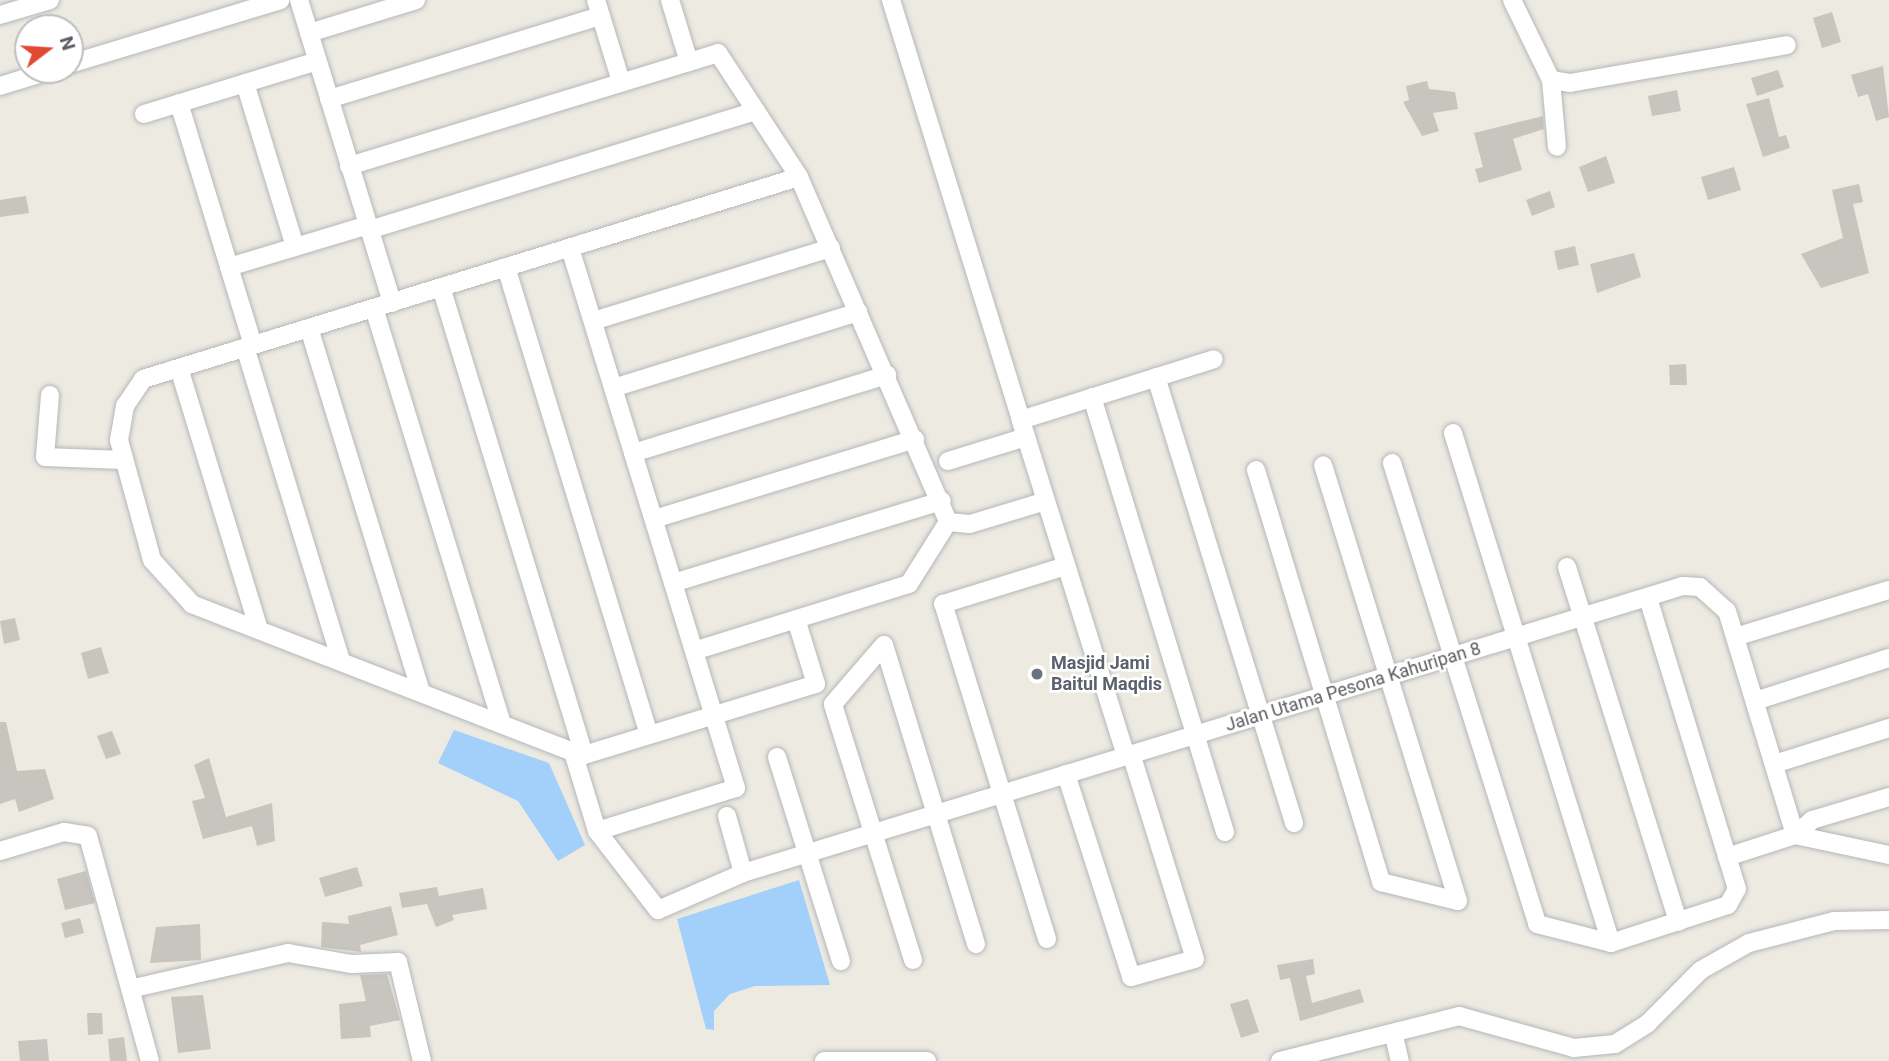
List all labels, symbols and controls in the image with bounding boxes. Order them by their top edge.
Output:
north arrow [14,14,84,84]
text: N [55,34,81,53]
street label: Jalan Utama Pesona Kahuripan 8 [1223,638,1483,736]
place label: Masjid Jami Baitul Maqdis [1051,653,1162,696]
marker: Masjid Jami Baitul Maqdis [1029,666,1045,682]

